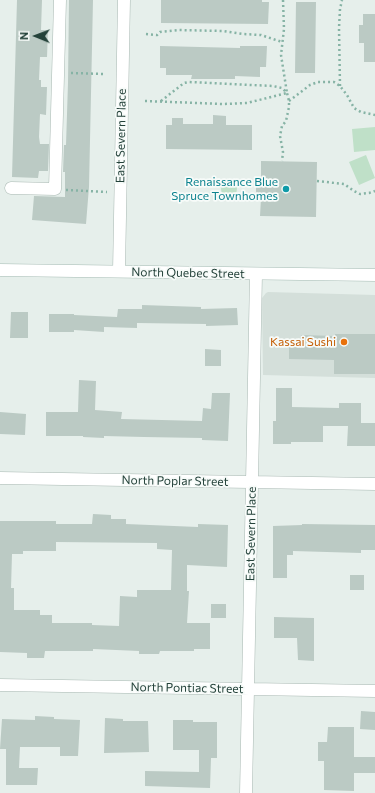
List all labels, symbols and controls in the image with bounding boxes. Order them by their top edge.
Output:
north arrow [16,16,56,56]
text: N [17,32,30,40]
street label: East Severn Place [113,89,129,183]
place label: Renaissance Blue Spruce Townhomes [171,175,278,203]
marker: Renaissance Blue Spruce Townhomes [281,184,291,194]
street label: North Quebec Street [131,265,245,281]
place label: Kassai Sushi [270,335,336,349]
marker: Kassai Sushi [339,337,349,347]
street label: North Poplar Street [121,473,229,489]
street label: East Severn Place [243,487,259,581]
street label: North Pontiac Street [130,680,244,696]

